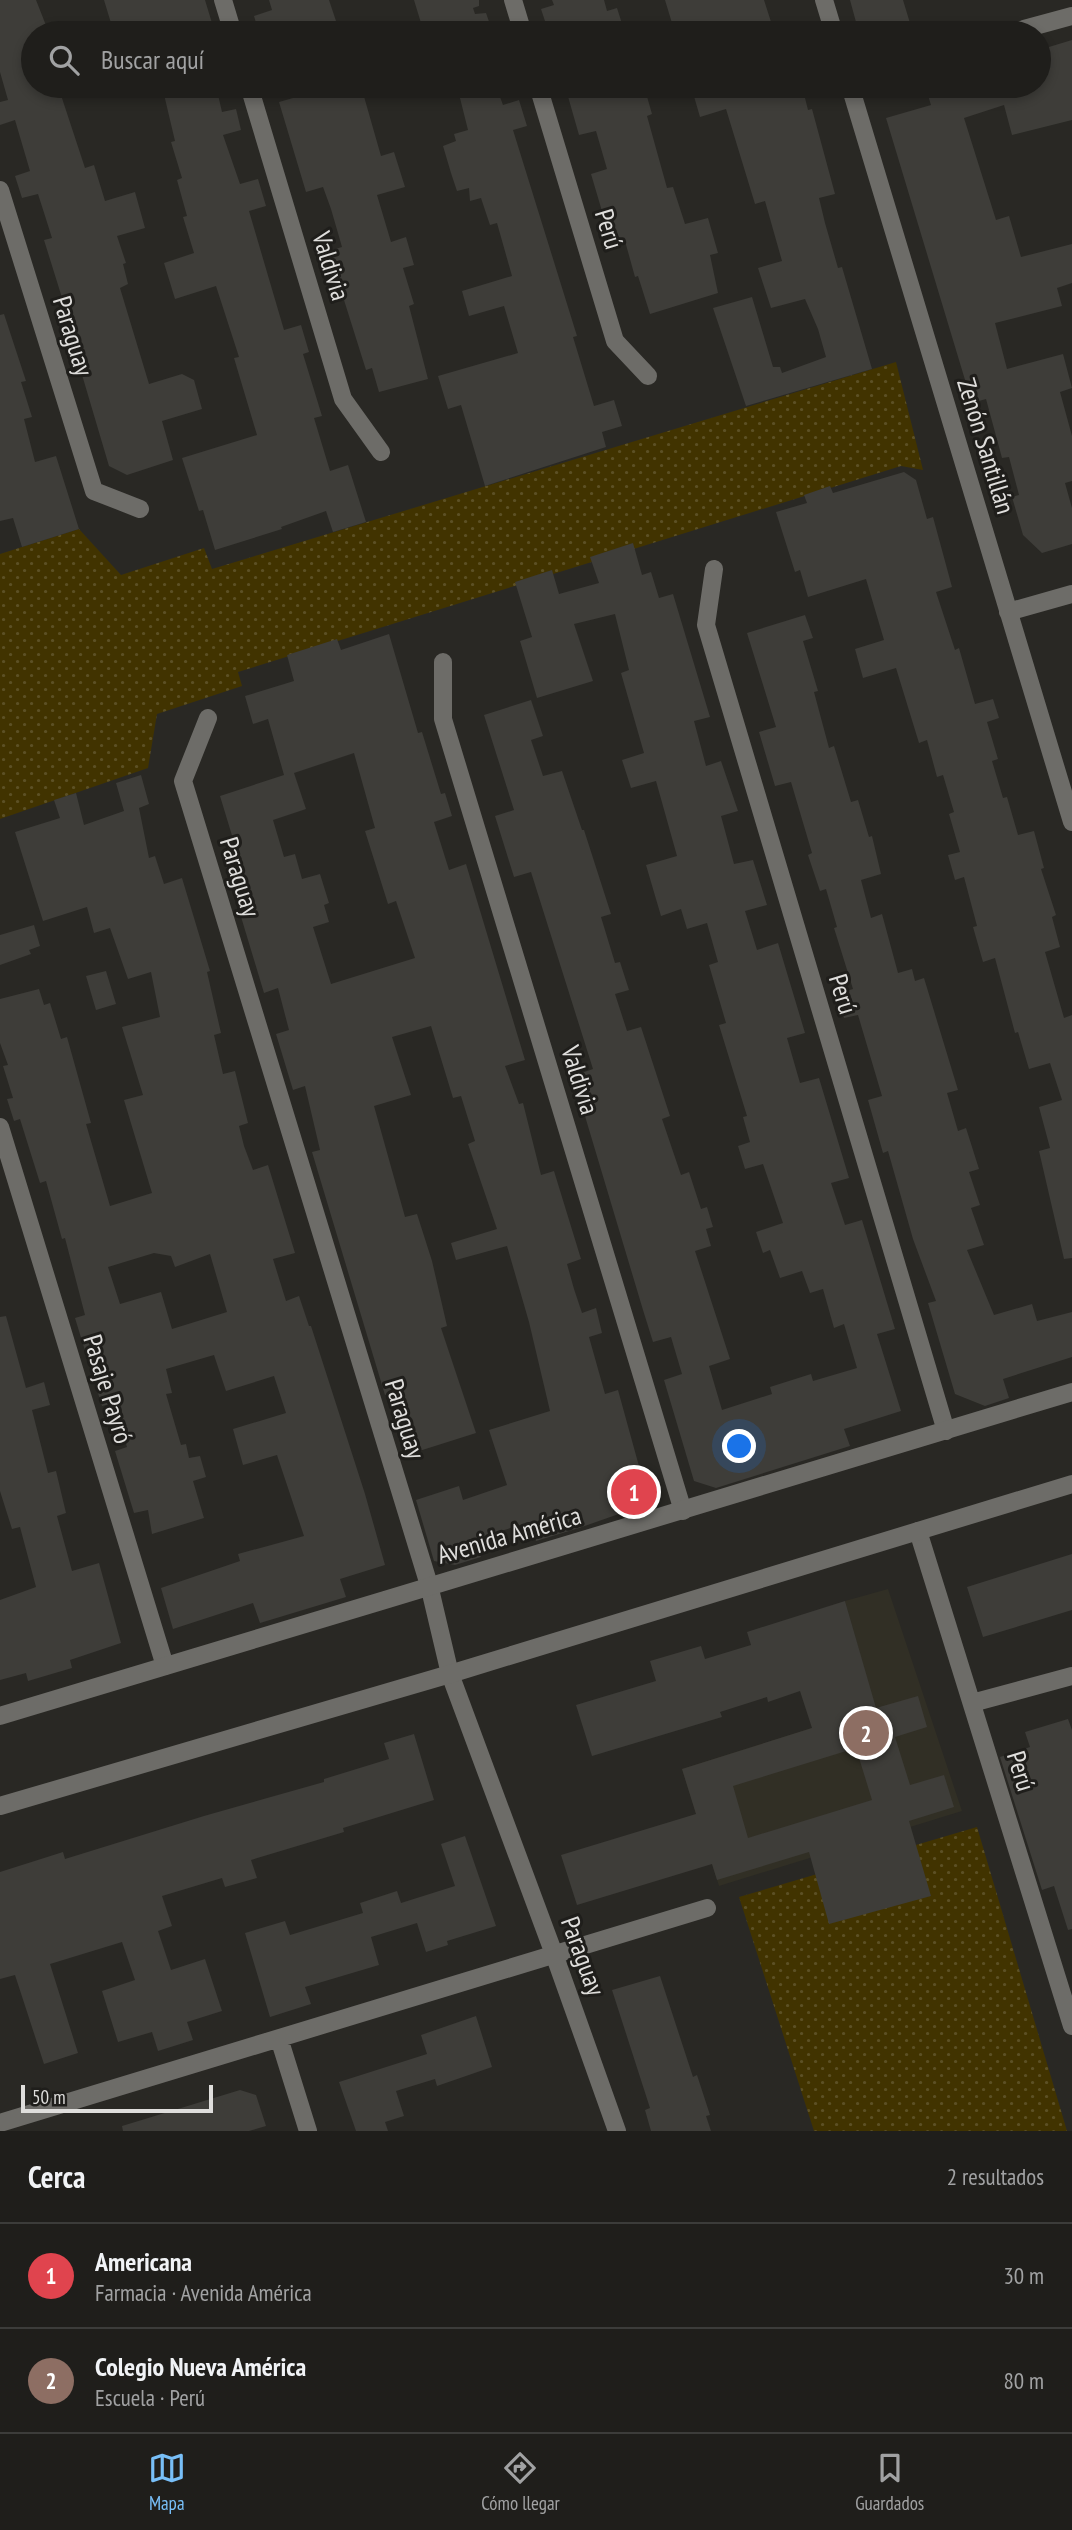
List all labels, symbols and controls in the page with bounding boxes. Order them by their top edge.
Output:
search box [21,21,1051,98]
icon: search [45,41,83,79]
text: Buscar aquí [101,43,204,76]
street label: Perú [588,205,631,253]
street label: Valdivia [305,226,358,304]
street label: Paraguay [46,292,101,380]
street label: Zenón Santillán [950,374,1023,518]
street label: Paraguay [213,833,268,921]
street label: Perú [822,970,865,1018]
street label: Valdivia [554,1040,607,1118]
street label: Pasaje Payró [76,1330,141,1447]
street label: Paraguay [378,1375,433,1463]
your location [722,1429,756,1463]
pin: 1 [611,1466,657,1518]
street label: Avenida América [433,1498,585,1571]
pin: 2 [843,1707,889,1759]
street label: Perú [1000,1747,1043,1795]
street label: Paraguay [554,1912,613,2000]
scale bar [21,2082,214,2114]
text: 50 m [32,2085,66,2109]
text: Cerca [28,2157,85,2196]
text: 2 resultados [947,2162,1044,2191]
text: Americana [95,2245,192,2278]
text: 1 [46,2261,57,2290]
text: 30 m [1003,2261,1044,2290]
text: Farmacia · Avenida América [95,2278,312,2307]
text: Colegio Nueva América [95,2350,306,2383]
text: 2 [46,2366,57,2395]
text: 80 m [1003,2366,1044,2395]
text: Escuela · Perú [95,2383,205,2412]
tab: Mapa [148,2449,186,2515]
tab: Cómo llegar [481,2449,560,2515]
tab: Guardados [855,2449,924,2515]

